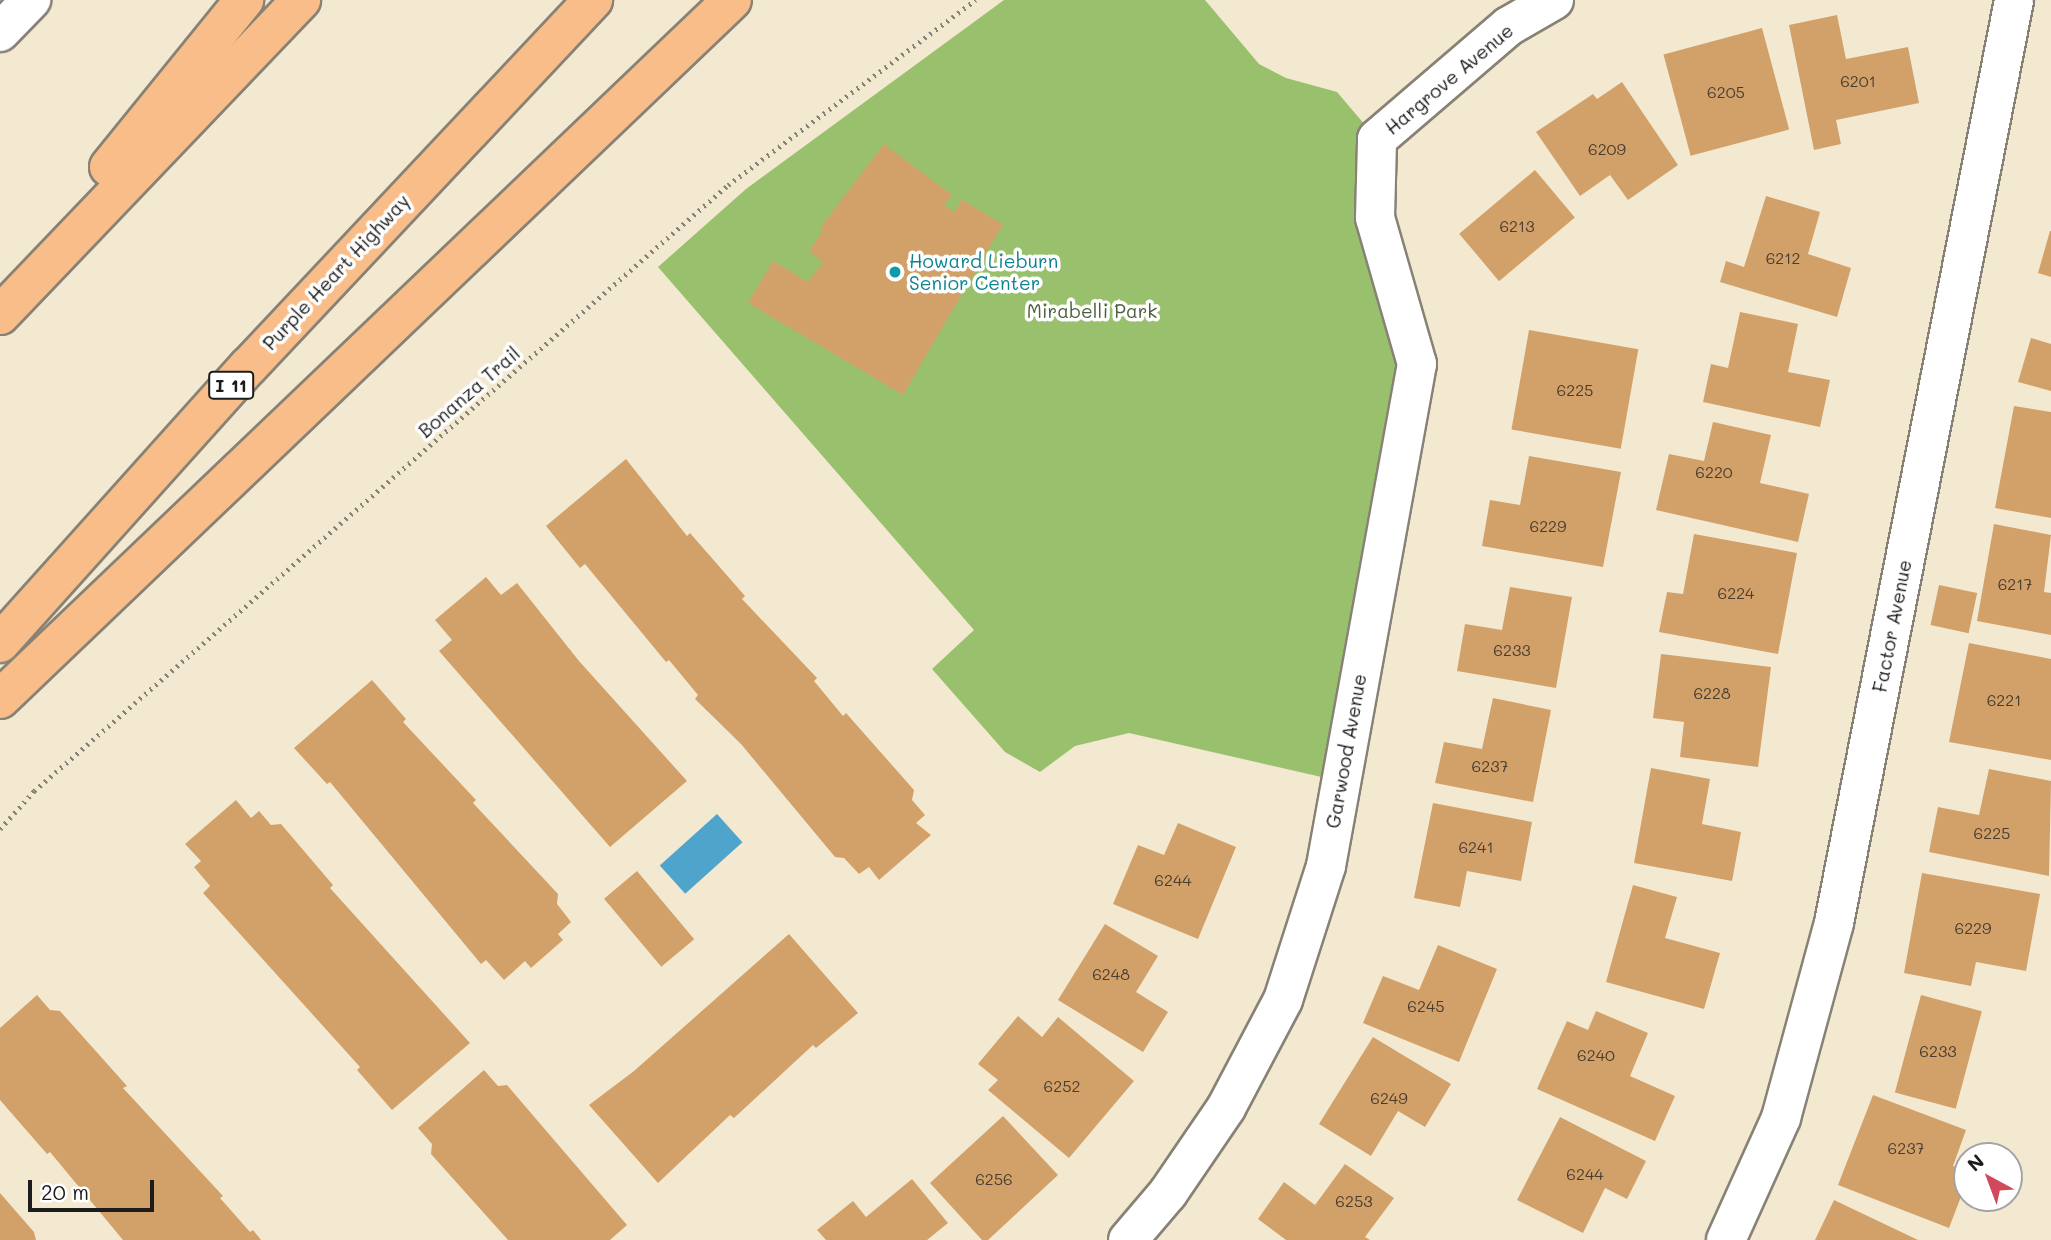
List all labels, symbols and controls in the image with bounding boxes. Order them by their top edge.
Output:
street label: Hargrove Avenue [1380,19,1518,139]
house number: 6201 [1840,71,1876,91]
house number: 6205 [1707,82,1745,102]
house number: 6209 [1588,139,1626,159]
street label: Purple Heart Highway [258,189,414,355]
house number: 6213 [1499,216,1535,236]
house number: 6212 [1766,248,1800,268]
place label: Howard Lieburn Senior Center [909,250,1058,294]
marker: Howard Lieburn Senior Center [887,264,903,280]
park label: Mirabelli Park [1027,300,1157,322]
street label: Bonanza Trail [414,342,524,442]
road number: I 11 [206,370,256,400]
house number: 6225 [1557,380,1593,400]
house number: 6220 [1695,462,1733,482]
house number: 6229 [1530,516,1566,536]
street label: Factor Avenue [1868,558,1916,694]
house number: 6217 [1998,574,2032,594]
house number: 6224 [1718,583,1754,603]
house number: 6233 [1493,640,1531,660]
street label: Garwood Avenue [1321,672,1371,830]
house number: 6228 [1693,683,1731,703]
house number: 6221 [1987,690,2021,710]
house number: 6237 [1472,756,1508,776]
house number: 6225 [1974,823,2010,843]
house number: 6241 [1458,837,1494,857]
house number: 6244 [1154,870,1192,890]
house number: 6229 [1955,918,1991,938]
house number: 6248 [1092,964,1130,984]
house number: 6245 [1407,996,1445,1016]
house number: 6233 [1919,1041,1957,1061]
house number: 6240 [1577,1045,1615,1065]
house number: 6252 [1044,1076,1080,1096]
house number: 6249 [1370,1088,1408,1108]
house number: 6237 [1888,1138,1924,1158]
north arrow [1953,1142,2023,1212]
text: N [1962,1148,1989,1176]
house number: 6244 [1566,1164,1604,1184]
scale bar [32,1166,158,1210]
house number: 6256 [975,1169,1013,1189]
text: 20 m [41,1178,89,1205]
house number: 6253 [1335,1191,1373,1211]

